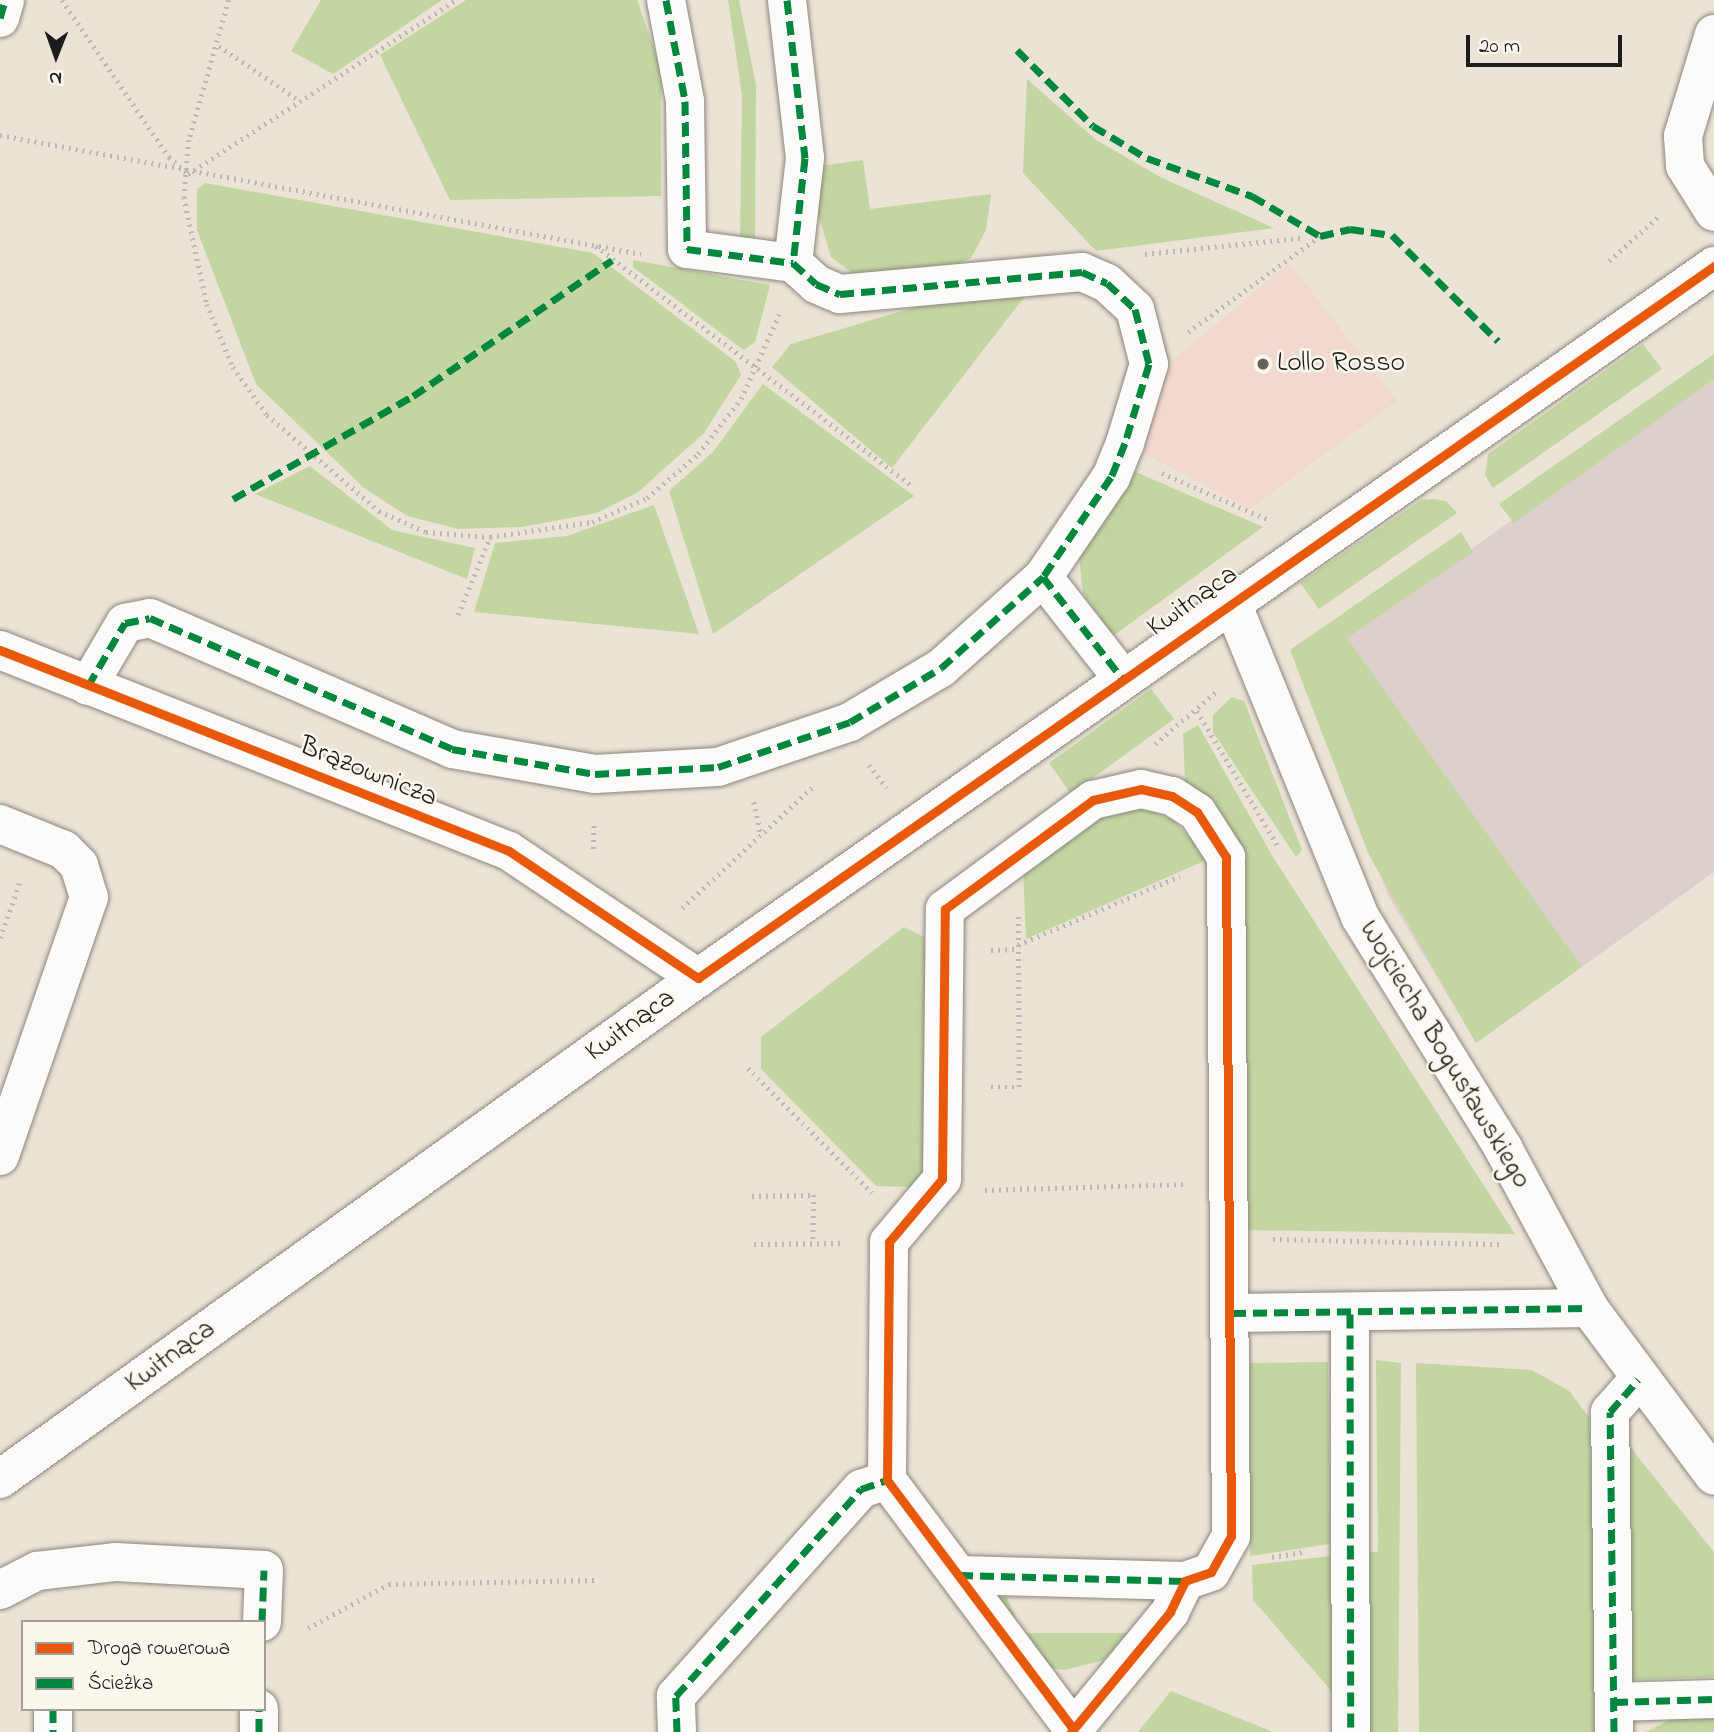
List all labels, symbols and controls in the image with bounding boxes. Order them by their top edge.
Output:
north arrow [21,21,91,91]
scale bar [1469,21,1625,65]
text: 20 m [1479,32,1520,62]
text: N [49,64,62,91]
place label: Lollo Rosso [1277,347,1405,381]
marker: Lollo Rosso [1255,356,1271,372]
street label: Kwitnąca [1141,559,1245,645]
street label: Brązownicza [294,730,442,816]
street label: Wojciecha Bogusławskiego [1351,915,1537,1195]
street label: Kwitnąca [580,982,682,1070]
street label: Kwitnąca [120,1313,222,1401]
legend [21,1620,266,1711]
text: Droga rowerowa [88,1634,230,1664]
text: Ścieżka [88,1669,153,1699]

